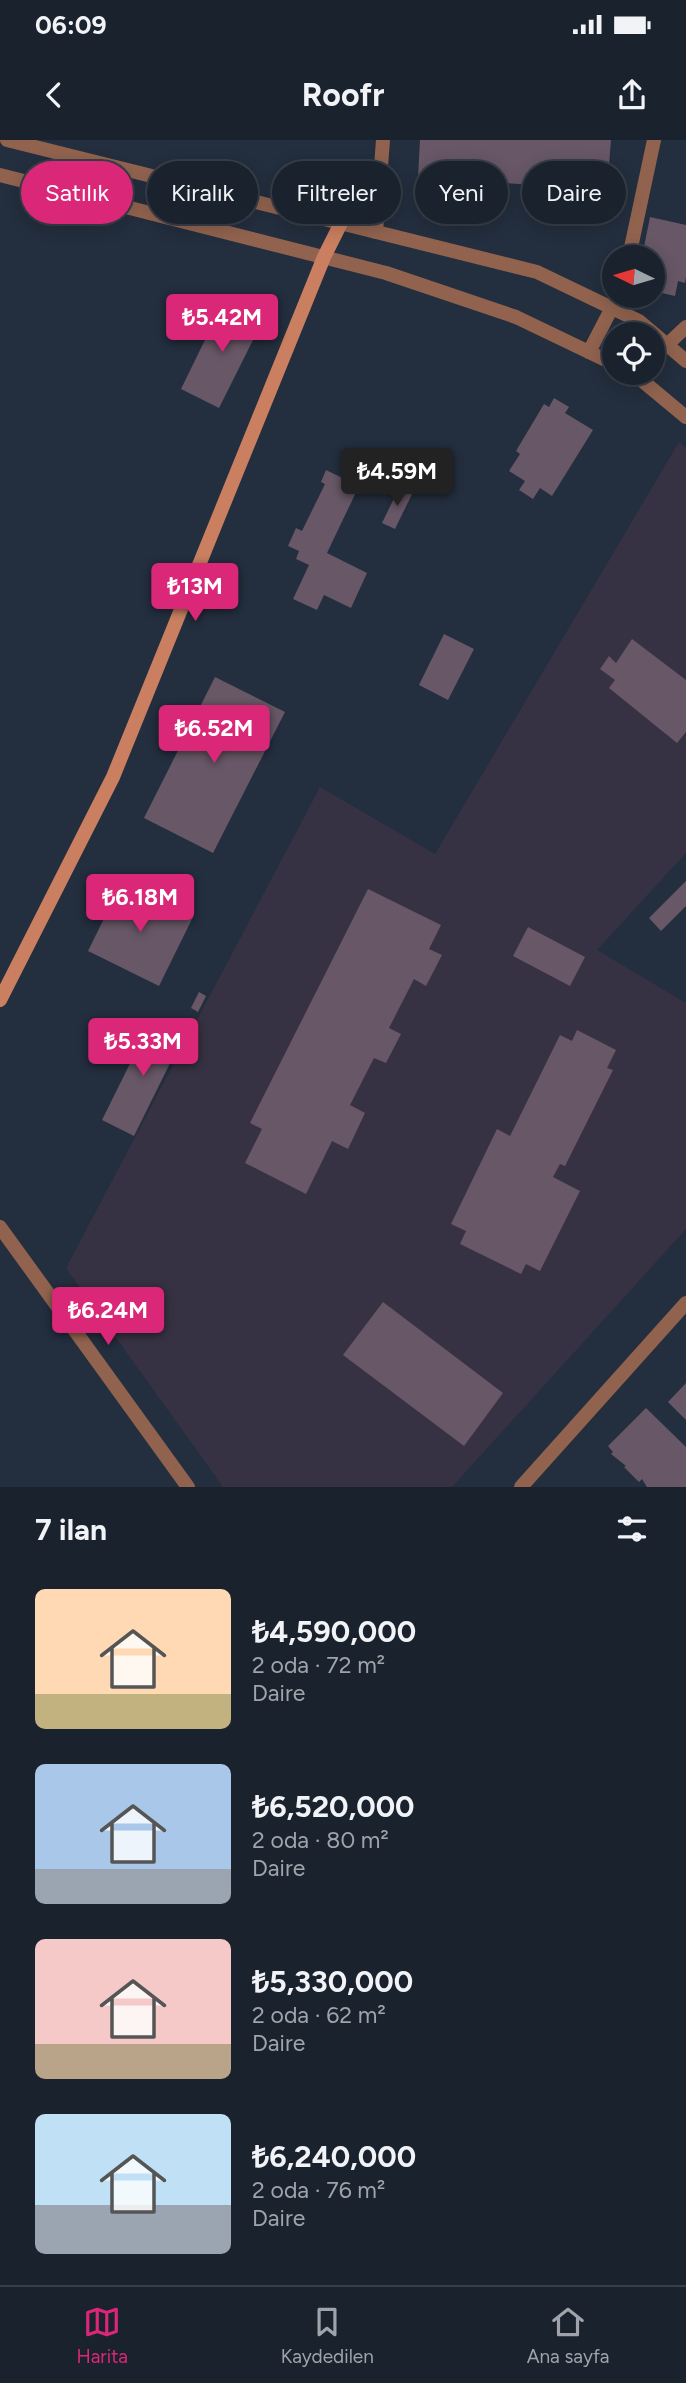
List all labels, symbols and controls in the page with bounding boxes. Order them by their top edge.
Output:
text: 06:09 [35,9,107,41]
icon: back [35,76,73,114]
text: Roofr [302,76,384,114]
icon: share [613,76,651,114]
chip: Satılık [21,161,133,224]
chip: Kiralık [147,161,258,224]
chip: Filtreler [272,161,401,224]
chip: Yeni [415,161,508,224]
chip: Daire [522,161,626,224]
north arrow [602,245,665,308]
map controls [602,245,665,385]
pin: ₺5.42M [165,294,279,354]
text: ₺5.42M [182,303,262,331]
button: locate [602,322,665,385]
pin: ₺4.59M [340,448,454,508]
text: ₺4.59M [357,457,437,485]
pin: ₺13M [154,564,236,623]
text: ₺13M [167,572,223,600]
pin: ₺6.52M [157,706,271,765]
text: ₺6.52M [175,714,253,742]
pin: ₺6.18M [83,874,197,934]
text: ₺6.18M [102,883,178,911]
pin: ₺5.33M [86,1018,200,1078]
text: ₺5.33M [104,1027,182,1055]
pin: ₺6.24M [51,1288,165,1347]
text: ₺6.24M [68,1296,148,1324]
icon: filters [613,1510,651,1548]
text: 7 ilan [35,1511,107,1548]
text: ₺4,590,000 [252,1613,416,1650]
icon: home [91,1617,175,1701]
text: 2 oda · 72 m² [252,1651,385,1679]
text: Daire [252,1679,305,1707]
text: ₺6,520,000 [252,1788,415,1825]
icon: home [91,1792,175,1876]
text: 2 oda · 80 m² [252,1826,389,1854]
text: Daire [252,1854,305,1882]
text: ₺5,330,000 [252,1963,413,2000]
icon: home [91,1967,175,2051]
text: 2 oda · 62 m² [252,2001,386,2029]
text: Daire [252,2029,305,2057]
text: ₺6,240,000 [252,2138,416,2175]
icon: home [91,2142,175,2226]
text: 2 oda · 76 m² [252,2176,385,2204]
text: Daire [252,2204,305,2232]
tab: Harita [76,2303,128,2368]
tab: Kaydedilen [281,2303,374,2368]
tab: Ana sayfa [527,2303,610,2368]

